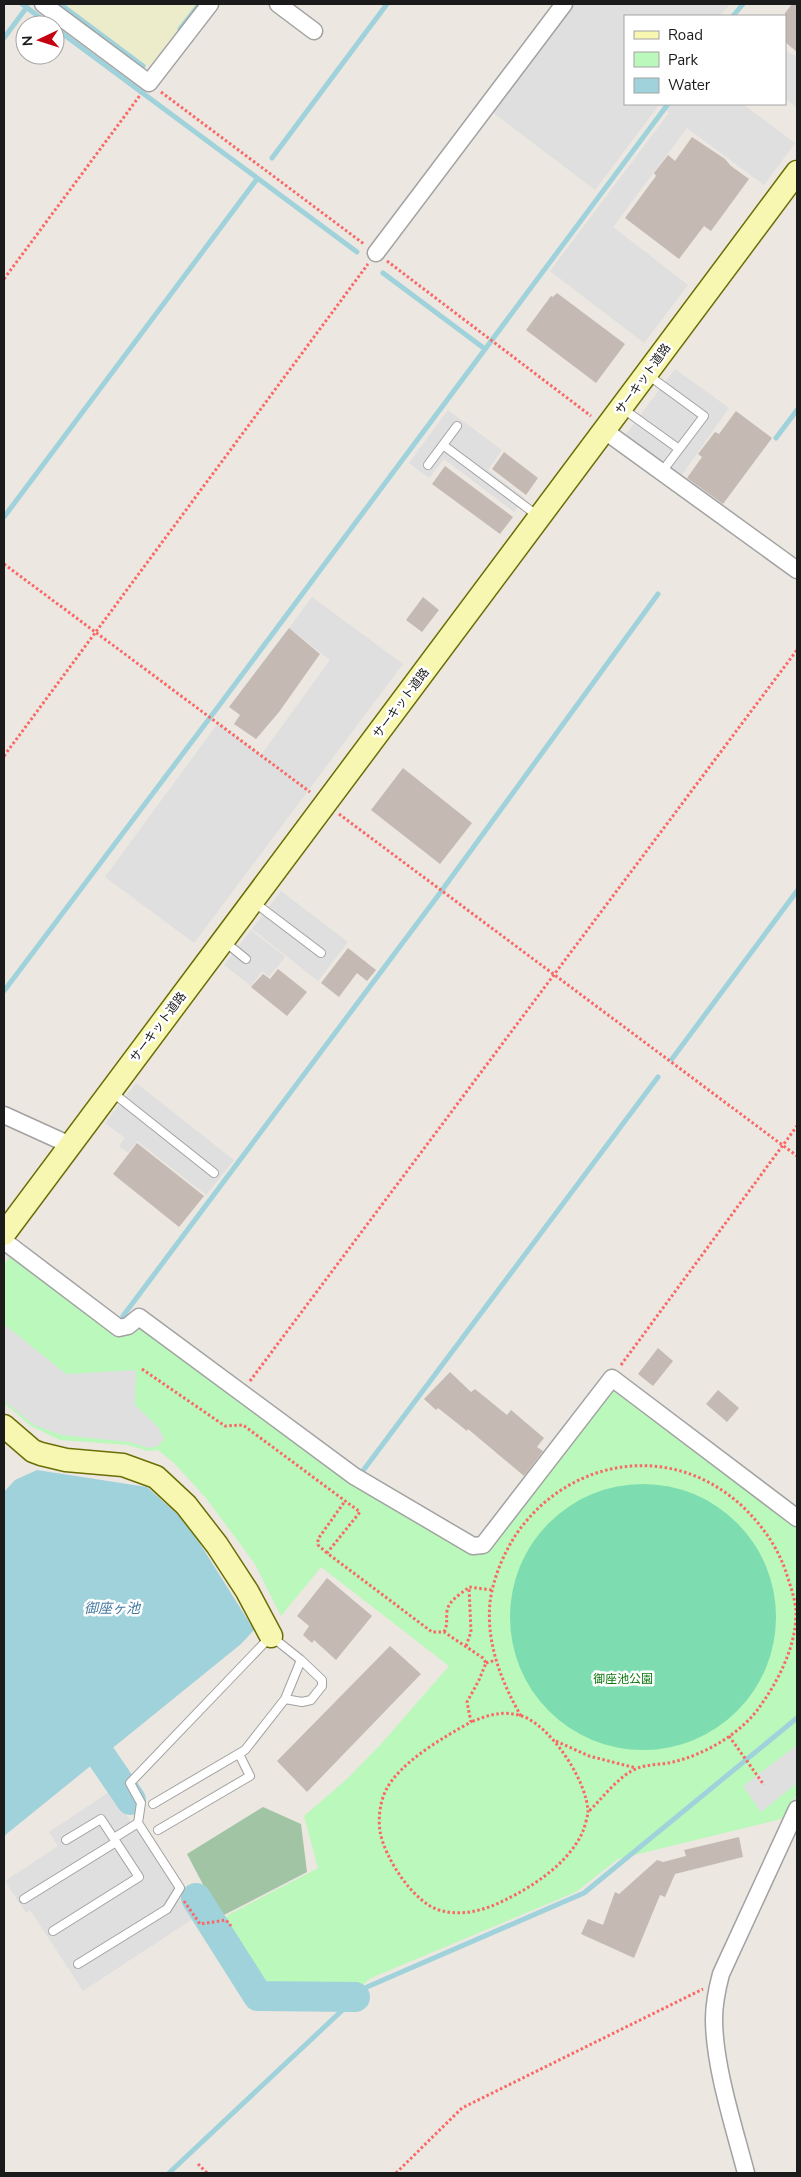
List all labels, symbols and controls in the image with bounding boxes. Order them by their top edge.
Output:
north arrow [15,15,65,65]
legend [624,15,786,105]
text: Road [668,25,703,45]
text: N [18,35,37,47]
text: Park [668,50,698,70]
text: Water [668,75,711,95]
street label: サーキット道路 [612,340,674,418]
street label: サーキット道路 [369,665,433,741]
street label: サーキット道路 [126,989,190,1065]
water label: 御座ヶ池 [84,1599,142,1618]
park label: 御座池公園 [593,1671,653,1687]

